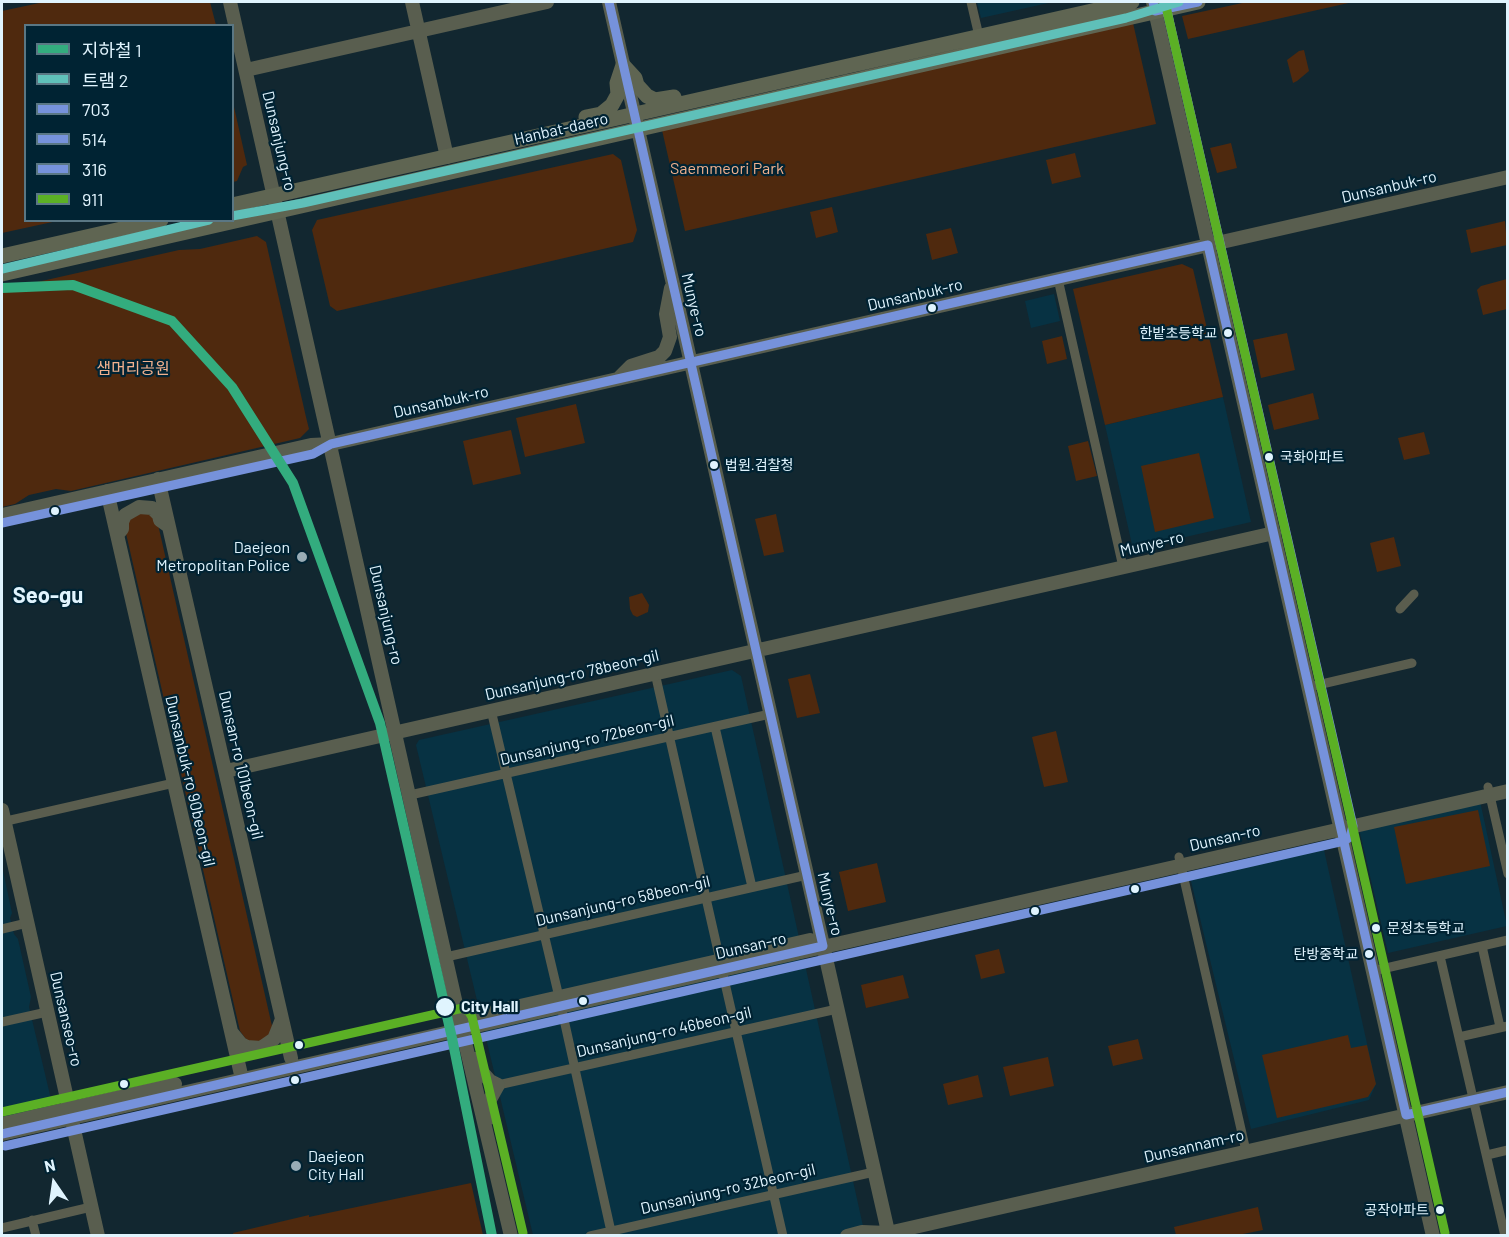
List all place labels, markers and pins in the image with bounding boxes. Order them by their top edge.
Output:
unlabelled marker [926,302,938,314]
place label: 한밭초등학교 [1140,325,1217,341]
marker: 한밭초등학교 [1222,327,1234,339]
place label: 국화아파트 [1280,449,1344,465]
marker: 국화아파트 [1263,451,1275,463]
place label: 법원.검찰청 [725,457,793,473]
marker: 법원.검찰청 [708,459,720,471]
unlabelled marker [49,505,61,517]
place label: Daejeon Metropolitan Police [156,538,290,576]
marker: Daejeon Metropolitan Police [295,550,309,564]
unlabelled marker [1129,883,1141,895]
unlabelled marker [1029,905,1041,917]
place label: 문정초등학교 [1387,920,1464,936]
marker: 문정초등학교 [1370,922,1382,934]
place label: 탄방중학교 [1294,946,1358,962]
marker: 탄방중학교 [1363,948,1375,960]
unlabelled marker [577,995,589,1007]
marker: City Hall [434,996,456,1018]
place label: City Hall [461,997,518,1017]
unlabelled marker [293,1039,305,1051]
unlabelled marker [289,1074,301,1086]
unlabelled marker [118,1078,130,1090]
place label: Daejeon City Hall [308,1147,364,1185]
marker: Daejeon City Hall [289,1159,303,1173]
place label: 공작아파트 [1365,1202,1429,1218]
marker: 공작아파트 [1434,1204,1446,1216]

